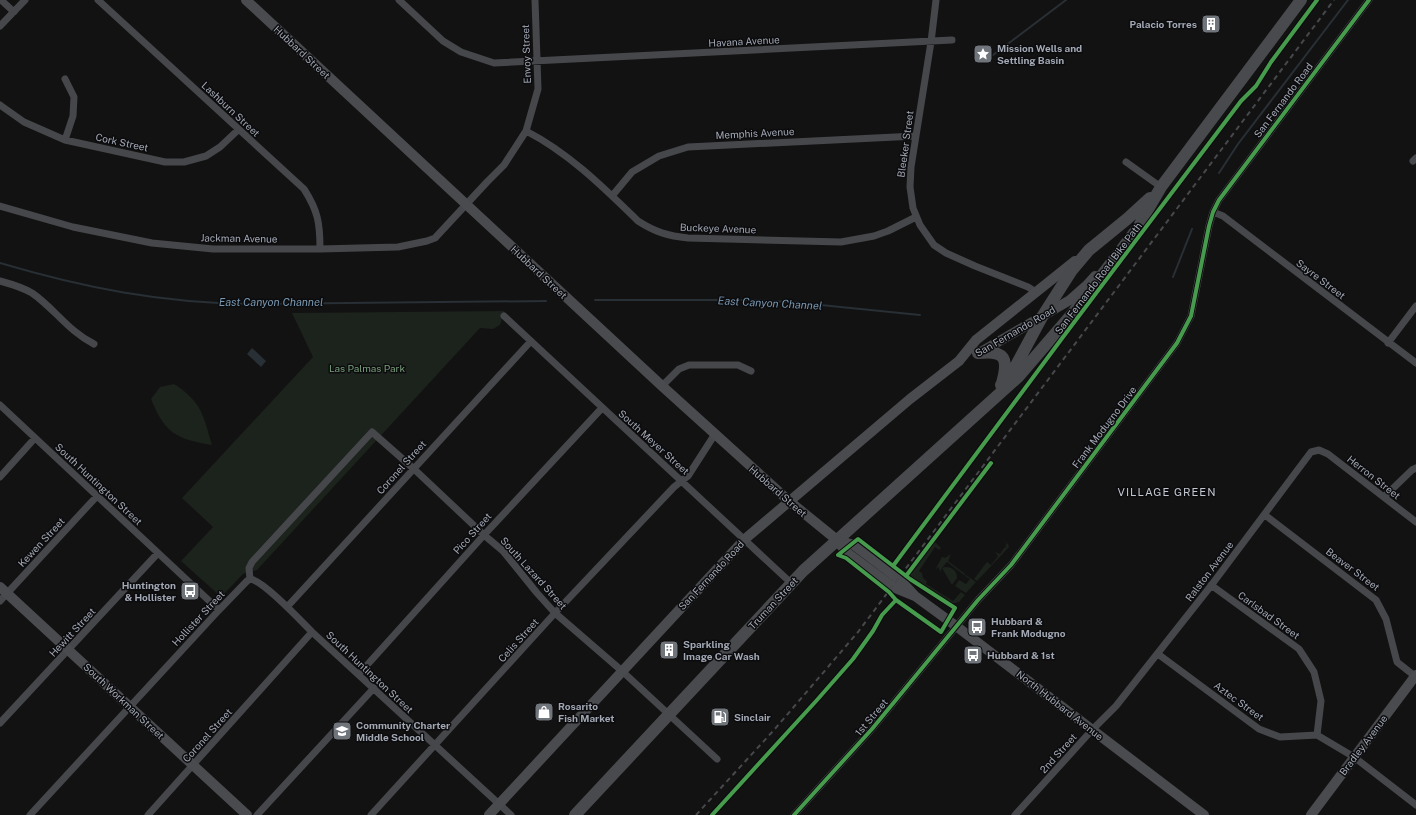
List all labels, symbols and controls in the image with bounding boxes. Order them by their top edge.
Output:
building icon: Palacio Torres [1200,13,1222,35]
place label: Palacio Torres [1130,18,1197,30]
street label: Hubbard Street [271,23,333,81]
street label: Envoy Street [519,24,533,84]
street label: Havana Avenue [708,33,780,49]
place label: Mission Wells and Settling Basin [997,42,1082,66]
place icon: Mission Wells and Settling Basin [972,43,994,65]
street label: San Fernando Road [1251,60,1315,140]
street label: Lashburn Street [199,79,263,139]
street label: Bleeker Street [894,110,916,178]
street label: Memphis Avenue [715,125,795,141]
street label: Cork Street [94,131,150,153]
street label: San Fernando Road Bike Path [1052,220,1144,336]
street label: Buckeye Avenue [680,221,757,235]
street label: Jackman Avenue [200,231,278,245]
street label: Hubbard Street [508,243,570,301]
street label: Sayre Street [1294,257,1348,301]
water label: East Canyon Channel [718,294,822,312]
water label: East Canyon Channel [219,296,323,308]
street label: San Fernando Road [973,303,1057,359]
park label: Las Palmas Park [329,362,405,374]
street label: Frank Modugno Drive [1069,384,1139,470]
street label: South Meyer Street [616,407,692,477]
street label: Coronel Street [374,438,428,496]
street label: South Huntington Street [53,441,145,528]
street label: Herron Street [1345,453,1403,502]
street label: Hubbard Street [747,463,809,519]
district label: VILLAGE GREEN [1118,486,1216,498]
street label: Pico Street [450,510,494,556]
street label: Kewen Street [15,515,67,569]
street label: South Lazard Street [498,534,570,612]
street label: San Fernando Road [676,538,746,612]
street label: Ralston Avenue [1183,538,1236,603]
street label: Beaver Street [1324,545,1382,593]
street label: Truman Street [746,574,800,632]
place label: Huntington & Hollister [122,579,176,603]
bus stop icon: Huntington & Hollister [179,580,201,602]
street label: Hollister Street [169,588,227,648]
street label: Carlsbad Street [1236,589,1302,641]
street label: Hewitt Street [46,605,98,659]
place label: Hubbard & Frank Modugno [991,615,1066,639]
street label: Celis Street [495,616,541,664]
bus stop icon: Hubbard & Frank Modugno [966,616,988,638]
street label: South Huntington Street [324,629,416,716]
place label: Sparkling Image Car Wash [683,638,760,662]
building icon: Sparkling Image Car Wash [658,639,680,661]
bus stop icon: Hubbard & 1st [962,644,984,666]
place label: Hubbard & 1st [987,649,1055,661]
street label: South Workman Street [81,661,167,742]
street label: North Hubbard Avenue [1014,667,1106,743]
street label: Aztec Street [1212,679,1266,723]
street label: 1st Street [852,696,890,738]
place label: Rosarito Fish Market [558,700,615,724]
shop icon: Rosarito Fish Market [533,701,555,723]
street label: Coronel Street [180,706,234,764]
fuel station icon: Sinclair [709,706,731,728]
place label: Sinclair [734,711,771,723]
street label: Bradley Avenue [1336,712,1390,778]
place label: Community Charter Middle School [356,719,450,743]
school or university icon: Community Charter Middle School [331,720,353,742]
street label: 2nd Street [1037,731,1079,775]

